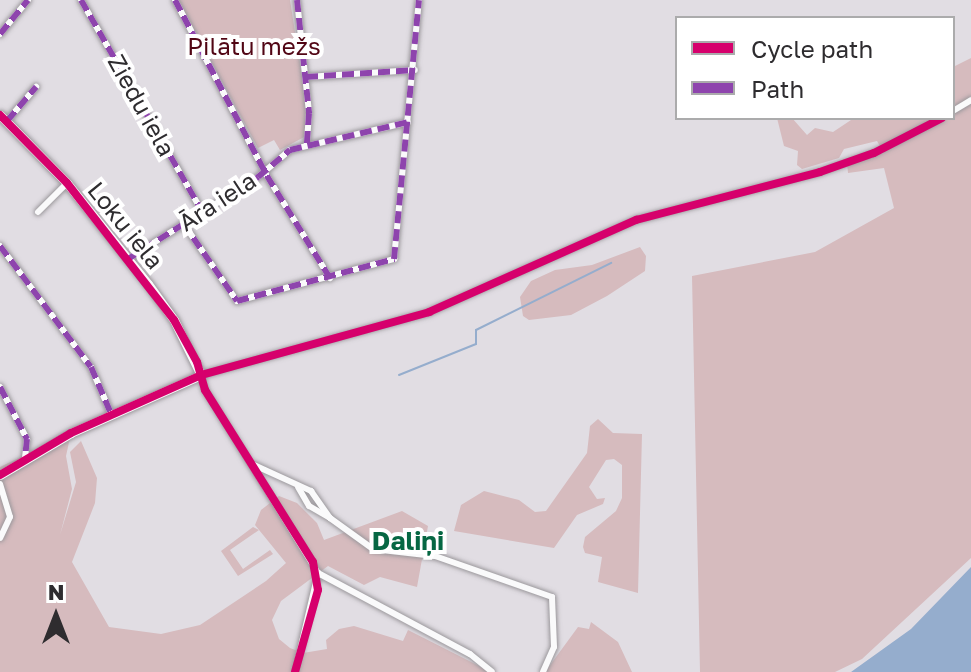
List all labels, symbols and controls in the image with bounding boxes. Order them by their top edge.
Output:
legend [675,16,955,120]
park label: Pilātu mežs [187,32,321,60]
text: Cycle path [751,34,873,63]
street label: Ziedu iela [102,49,182,161]
text: Path [751,74,804,103]
street label: Āra iela [173,165,261,237]
street label: Loku iela [82,176,170,274]
district label: Daliņi [372,525,444,557]
north arrow [16,576,96,656]
text: N [48,578,64,605]

